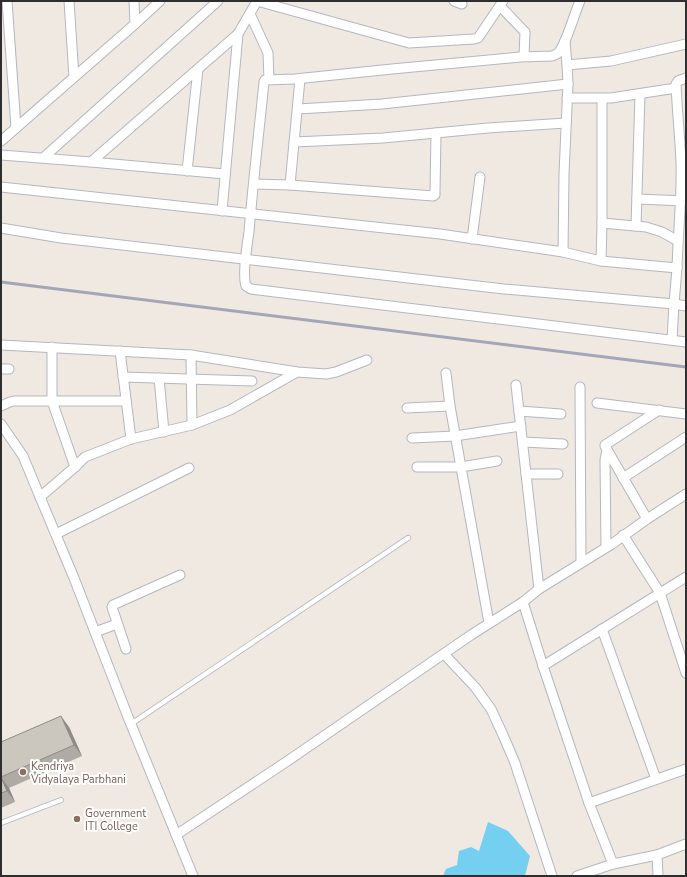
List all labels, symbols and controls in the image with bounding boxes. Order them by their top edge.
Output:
place label: Kendriya Vidyalaya Parbhani [30,759,126,787]
marker: Kendriya Vidyalaya Parbhani [18,767,28,777]
place label: Government ITI College [85,806,146,834]
marker: Government ITI College [72,814,82,824]

